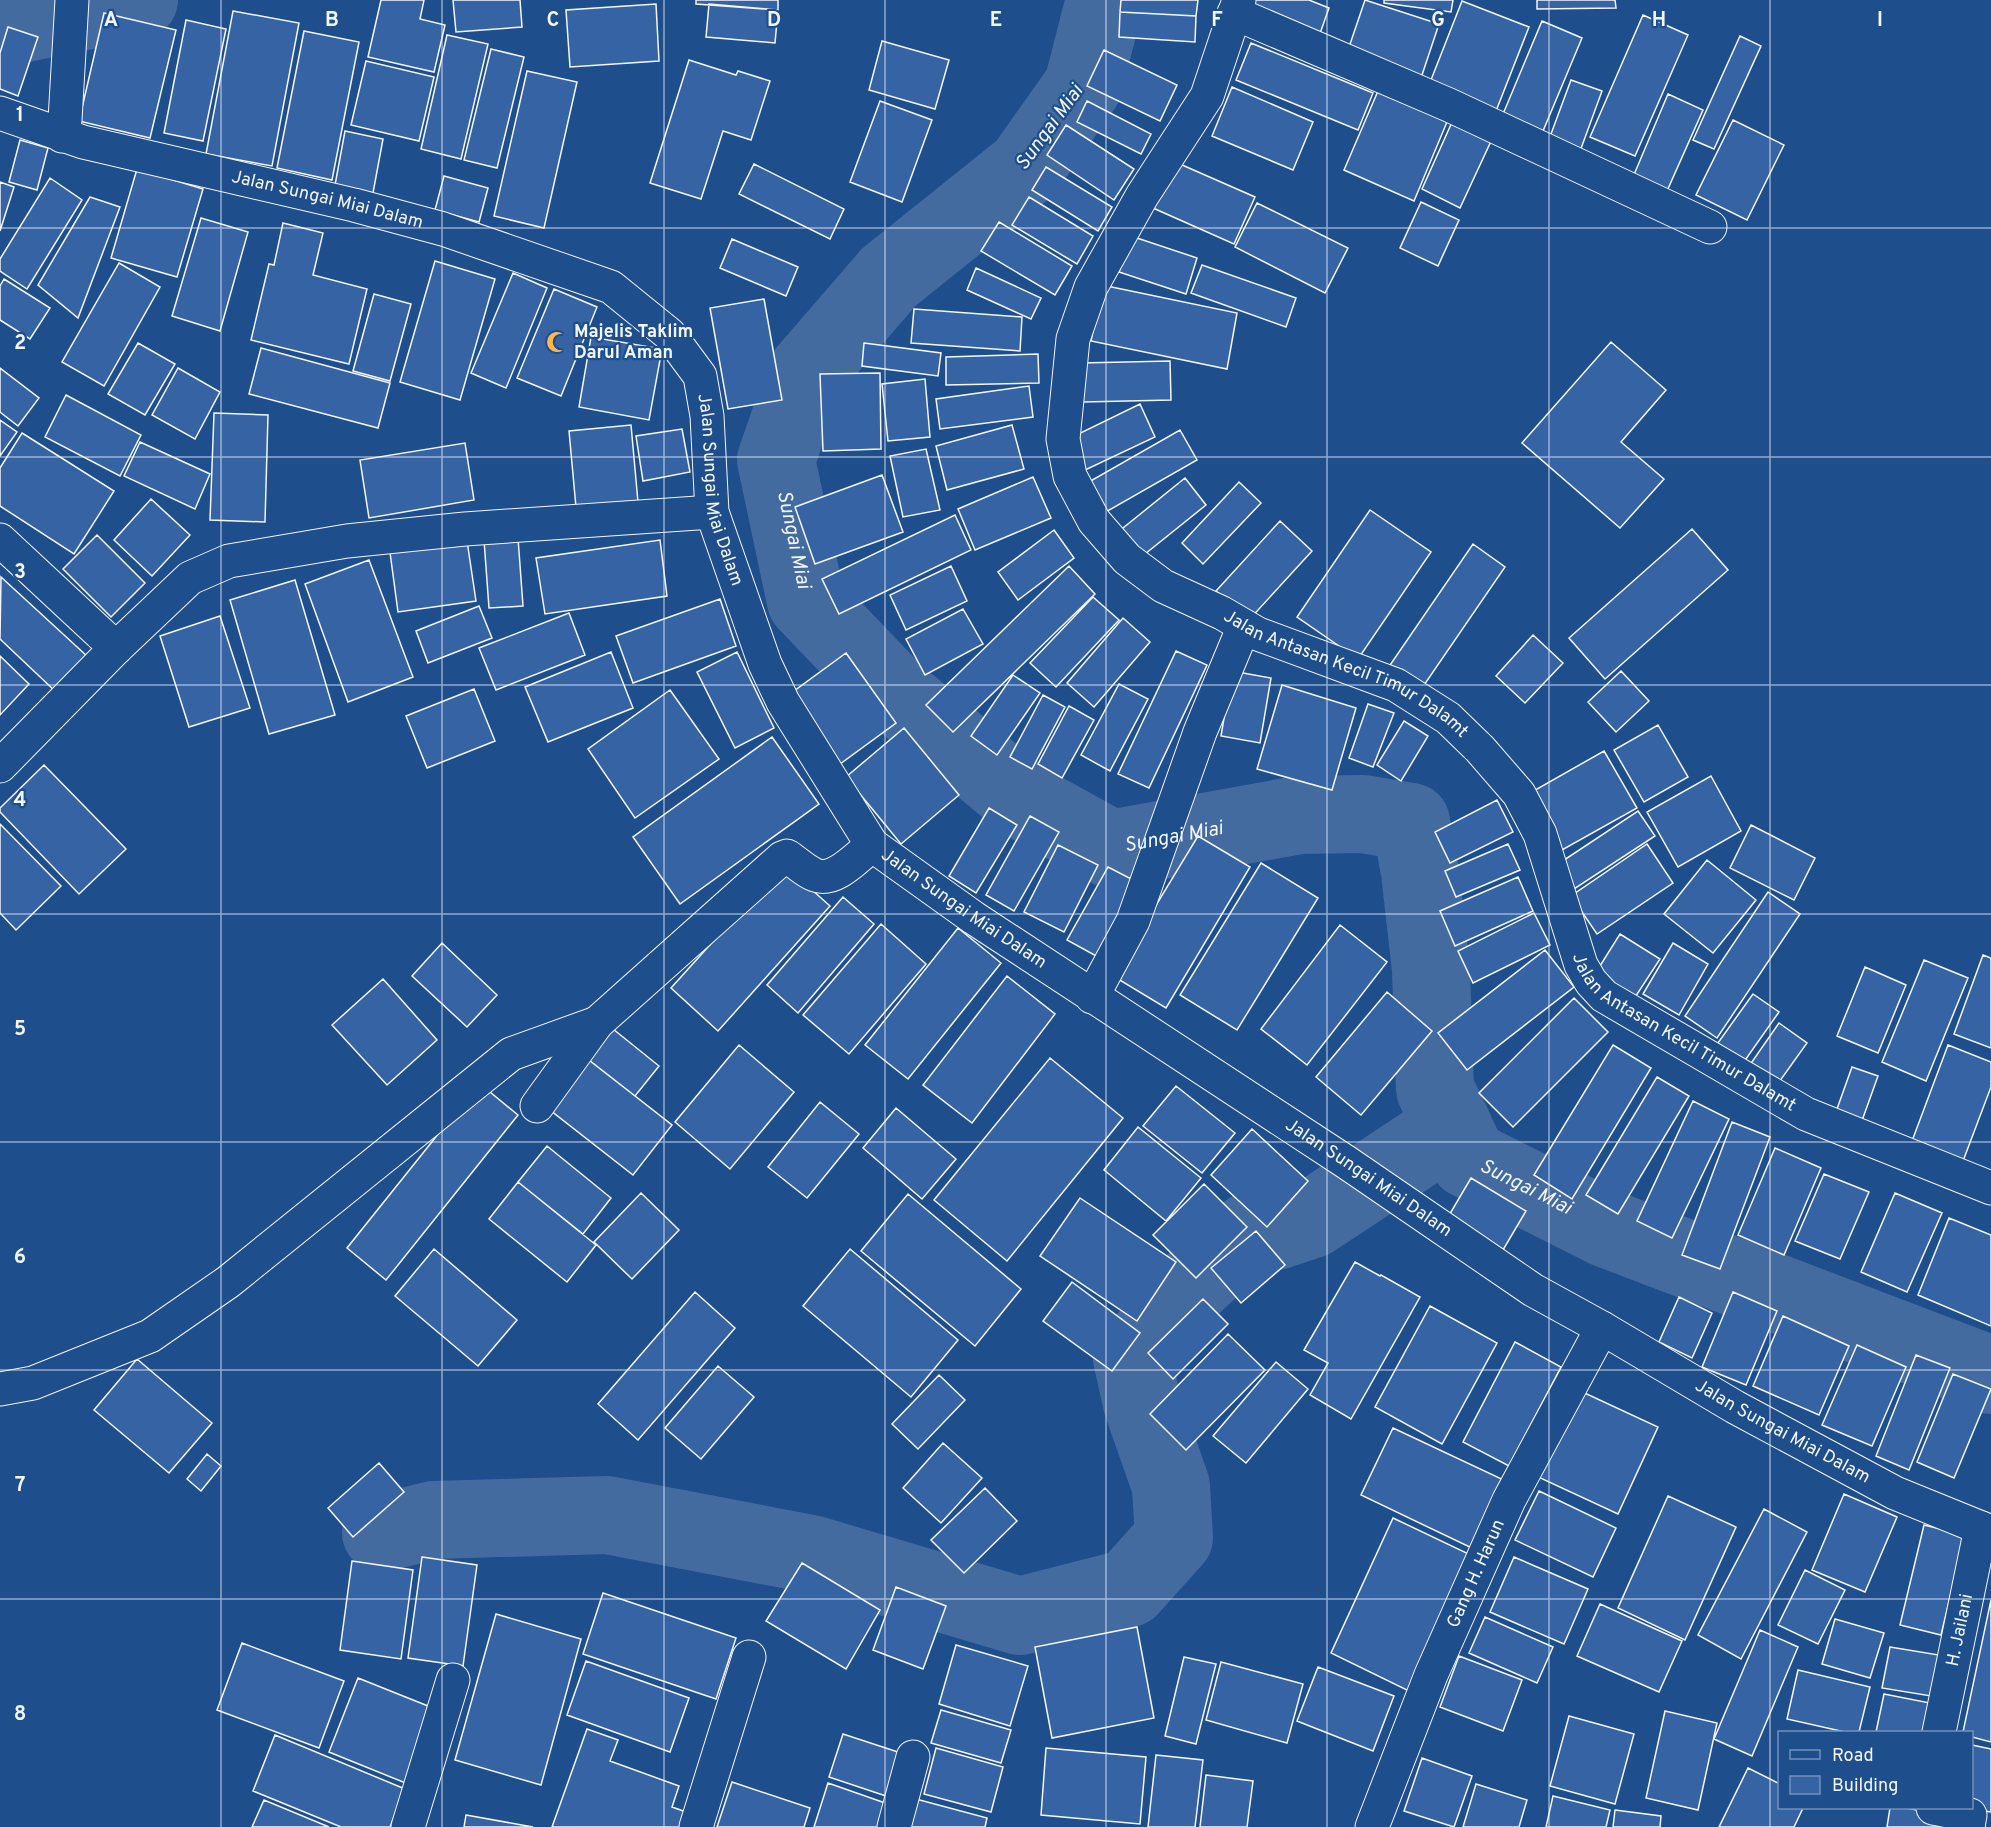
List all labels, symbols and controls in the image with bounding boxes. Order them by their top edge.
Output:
text: A [104,8,118,34]
text: B [325,8,339,34]
text: C [547,8,559,34]
text: D [767,8,781,34]
text: E [990,8,1002,34]
text: F [1211,8,1223,34]
text: G [1431,8,1445,34]
text: H [1652,8,1666,34]
text: I [1877,8,1883,34]
water label: Sungai Miai [1010,79,1090,176]
text: 1 [16,103,24,129]
street label: Jalan Sungai Miai Dalam [229,165,426,235]
place label: Majelis Taklim Darul Aman [574,321,693,365]
mosque icon: Majelis Taklim Darul Aman [545,330,569,354]
text: 2 [14,331,26,357]
street label: Jalan Sungai Miai Dalam [692,392,748,589]
water label: Sungai Miai [770,488,816,592]
text: 3 [14,560,26,586]
street label: Jalan Antasan Kecil Timur Dalamt [1219,605,1473,743]
text: 4 [14,788,26,814]
water label: Sungai Miai [1122,816,1226,859]
street label: Jalan Sungai Miai Dalam [876,844,1051,974]
street label: Jalan Antasan Kecil Timur Dalamt [1567,951,1800,1117]
text: 5 [14,1017,26,1043]
street label: Jalan Sungai Miai Dalam [1281,1114,1456,1243]
water label: Sungai Miai [1475,1154,1577,1222]
text: 6 [14,1245,26,1271]
street label: Jalan Sungai Miai Dalam [1691,1374,1874,1489]
text: 7 [15,1473,25,1499]
street label: Gang H. Harun [1442,1516,1510,1632]
street label: H. Jailani [1941,1592,1979,1669]
text: 8 [14,1702,26,1728]
legend [1778,1731,1973,1809]
text: Road [1832,1745,1874,1768]
text: Building [1832,1775,1898,1798]

